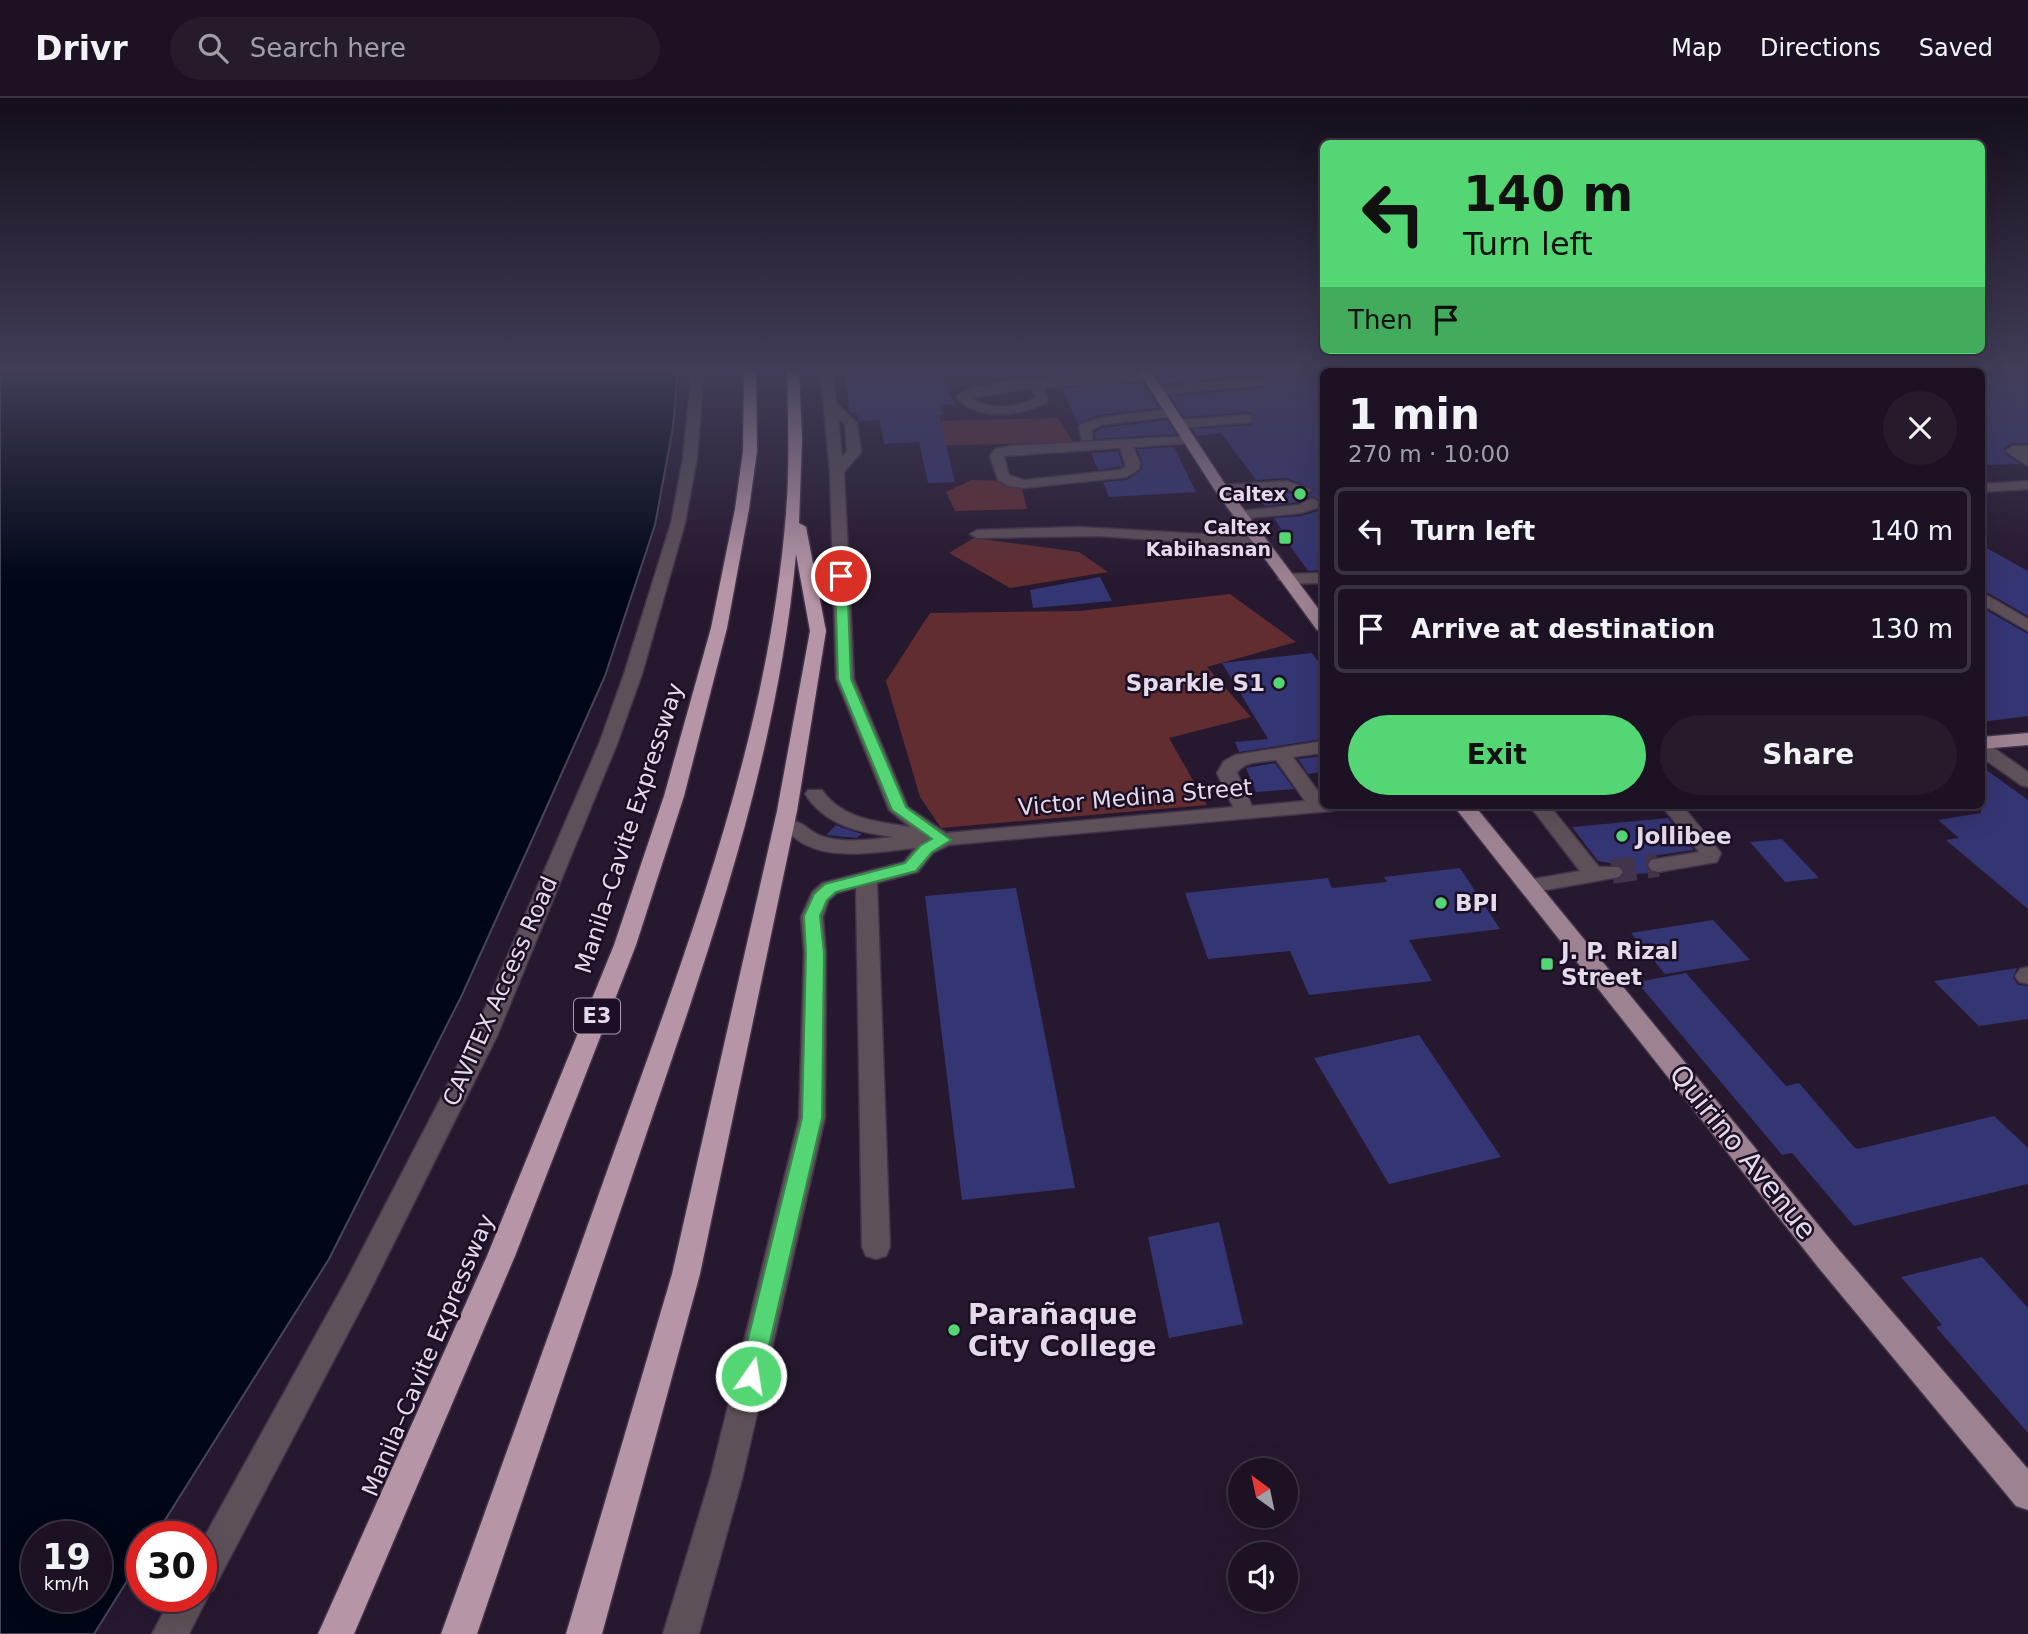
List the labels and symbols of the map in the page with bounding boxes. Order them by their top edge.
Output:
place label: Caltex [1218,483,1286,505]
marker: Caltex [1292,486,1308,502]
place label: Caltex Kabihasnan [1146,516,1271,560]
marker: Caltex Kabihasnan [1277,530,1293,546]
pin [811,546,871,606]
place label: Sparkle S1 [1126,670,1265,696]
marker: Sparkle S1 [1271,675,1287,691]
street label: Manila–Cavite Expressway [570,679,688,977]
street label: Victor Medina Street [1017,774,1253,820]
place label: Jollibee [1634,823,1732,849]
marker: Jollibee [1614,828,1630,844]
street label: CAVITEX Access Road [438,872,562,1110]
place label: BPI [1455,890,1498,916]
marker: BPI [1433,895,1449,911]
place label: J. P. Rizal Street [1559,938,1678,990]
marker: J. P. Rizal Street [1539,956,1555,972]
road number: E3 [574,998,620,1034]
street label: Quirino Avenue [1663,1058,1823,1246]
street label: Manila–Cavite Expressway [357,1210,499,1500]
place label: Parañaque City College [968,1298,1157,1363]
marker: Parañaque City College [946,1322,962,1338]
position arrow [714,1339,788,1413]
north arrow [1228,1458,1298,1528]
speed limit sign: 30 [126,1521,217,1612]

